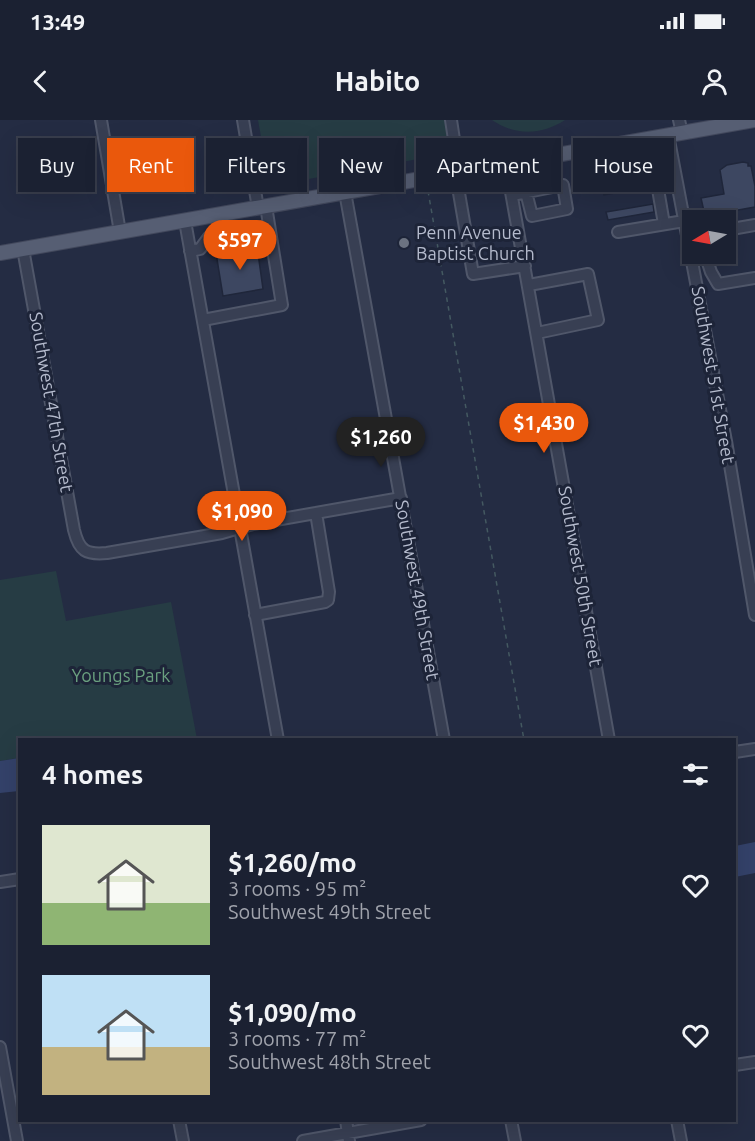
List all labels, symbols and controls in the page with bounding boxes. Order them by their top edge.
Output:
text: 13:49 [30,9,85,34]
icon: back [24,65,57,98]
icon: person [698,65,731,98]
text: Habito [335,66,420,96]
chip: Buy [18,138,95,192]
chip: Rent [107,138,194,192]
chip: Filters [206,138,307,192]
chip: New [319,138,404,192]
chip: Apartment [416,138,561,192]
chip: House [573,138,674,192]
north arrow [682,210,736,264]
map controls [682,210,736,264]
pin: $597 [204,220,276,271]
place label: Penn Avenue Baptist Church [416,222,535,263]
text: $597 [217,228,263,251]
marker: Penn Avenue Baptist Church [397,236,411,250]
street label: Southwest 51st Street [689,284,739,465]
street label: Southwest 47th Street [26,310,78,493]
pin: $1,430 [495,403,593,454]
text: $1,430 [513,411,575,434]
pin: $1,260 [332,417,430,468]
text: $1,260 [350,425,412,448]
street label: Southwest 50th Street [555,484,607,667]
pin: $1,090 [193,491,291,542]
street label: Southwest 49th Street [392,498,444,681]
text: $1,090 [211,499,273,522]
park label: Youngs Park [72,665,170,685]
icon: filters [679,758,712,791]
text: 4 homes [42,760,143,789]
text: $1,260/mo [228,848,357,877]
icon: home [90,849,162,921]
icon: heart [679,869,712,902]
text: 3 rooms · 95 m² [228,877,366,900]
text: Southwest 49th Street [228,900,431,923]
text: $1,090/mo [228,998,357,1027]
icon: home [90,999,162,1071]
icon: heart [679,1019,712,1052]
text: 3 rooms · 77 m² [228,1027,366,1050]
text: Southwest 48th Street [228,1050,431,1073]

